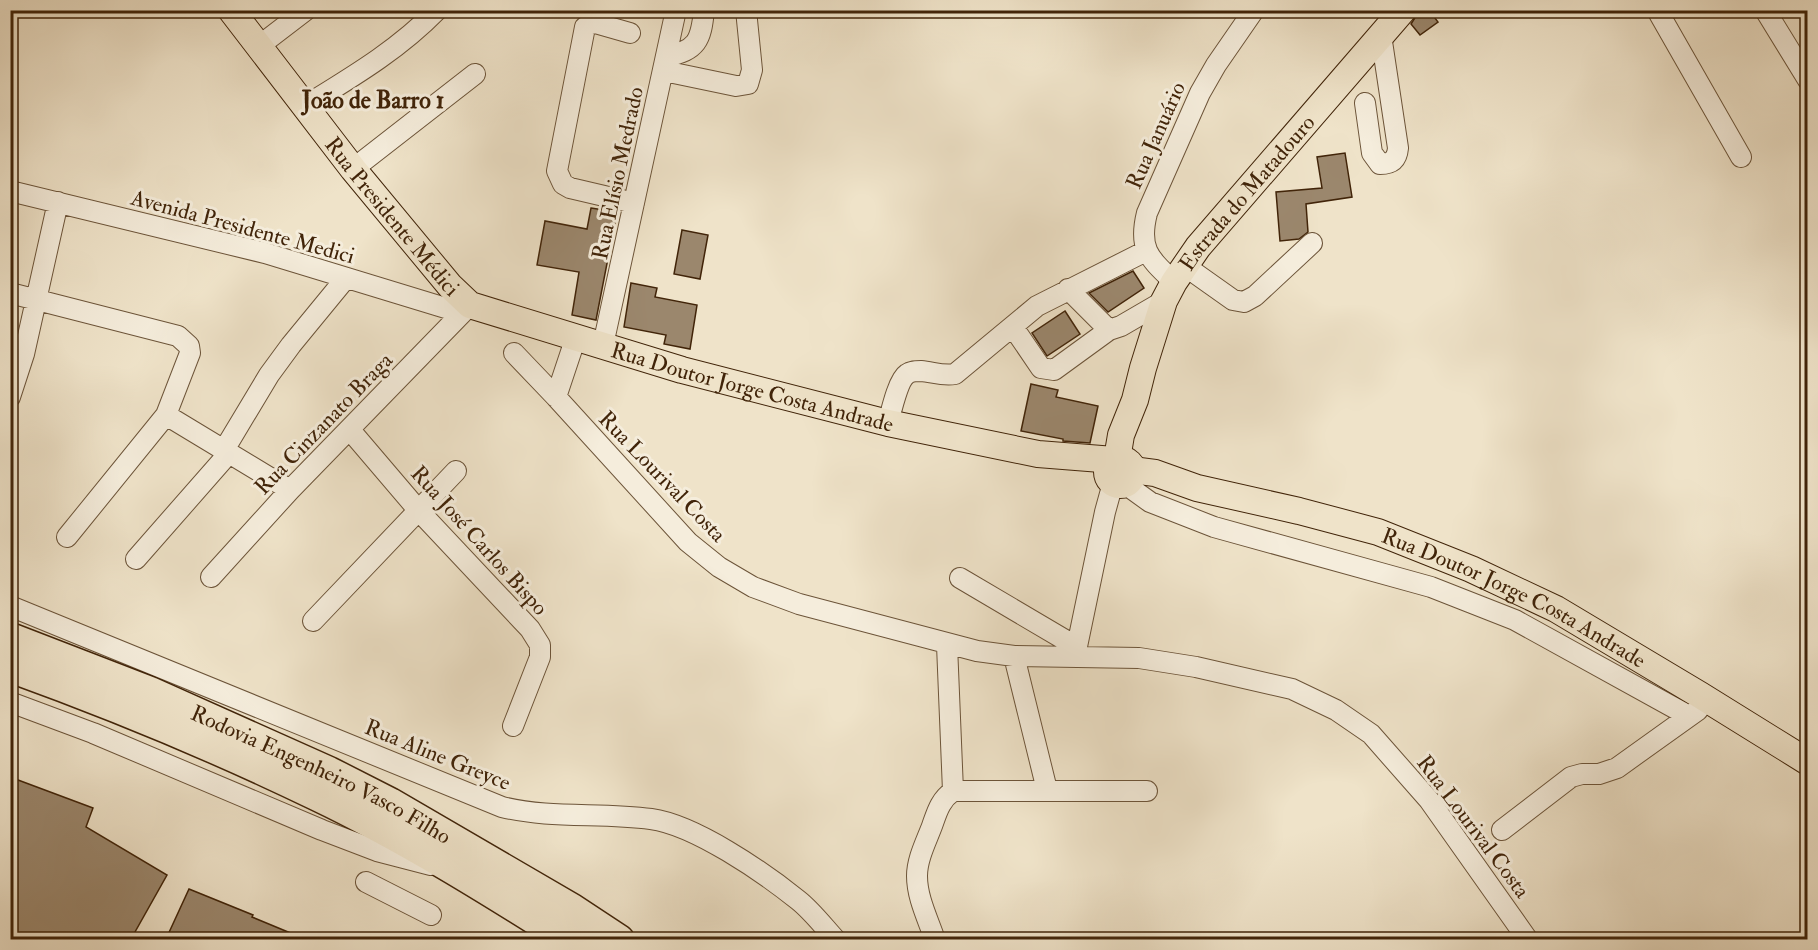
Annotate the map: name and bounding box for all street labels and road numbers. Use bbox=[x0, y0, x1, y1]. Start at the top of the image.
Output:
street label: Rua Januário bbox=[1120, 78, 1192, 193]
street label: Rua Elísio Medrado bbox=[586, 84, 650, 262]
street label: Estrada do Matadouro bbox=[1173, 109, 1321, 276]
street label: Rua Presidente Médici bbox=[318, 132, 465, 303]
street label: Avenida Presidente Medici bbox=[127, 183, 358, 270]
street label: Rua Doutor Jorge Costa Andrade bbox=[607, 336, 896, 439]
street label: Rua Cinzanato Braga bbox=[249, 346, 400, 501]
street label: Rua Lourival Costa bbox=[593, 405, 733, 549]
street label: Rua José Carlos Bispo bbox=[404, 460, 554, 622]
street label: Rua Doutor Jorge Costa Andrade bbox=[1377, 522, 1651, 674]
street label: Rodovia Engenheiro Vasco Filho bbox=[186, 699, 456, 851]
street label: Rua Aline Greyce bbox=[361, 713, 515, 797]
street label: Rua Lourival Costa bbox=[1410, 750, 1537, 904]

